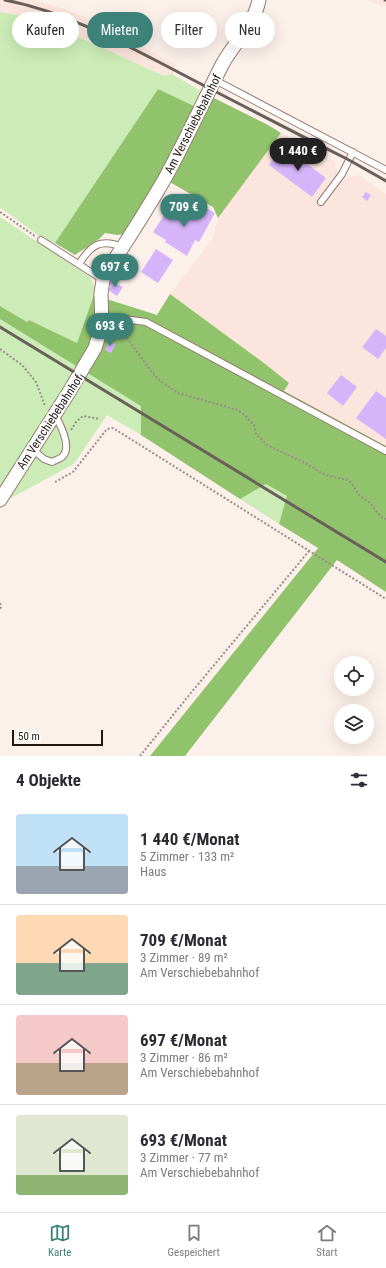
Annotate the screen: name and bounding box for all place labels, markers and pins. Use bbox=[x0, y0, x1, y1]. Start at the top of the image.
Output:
pin: 1 440 € bbox=[261, 138, 335, 172]
pin: 709 € bbox=[156, 194, 212, 228]
pin: 697 € bbox=[87, 254, 143, 288]
pin: 693 € bbox=[82, 313, 138, 347]

